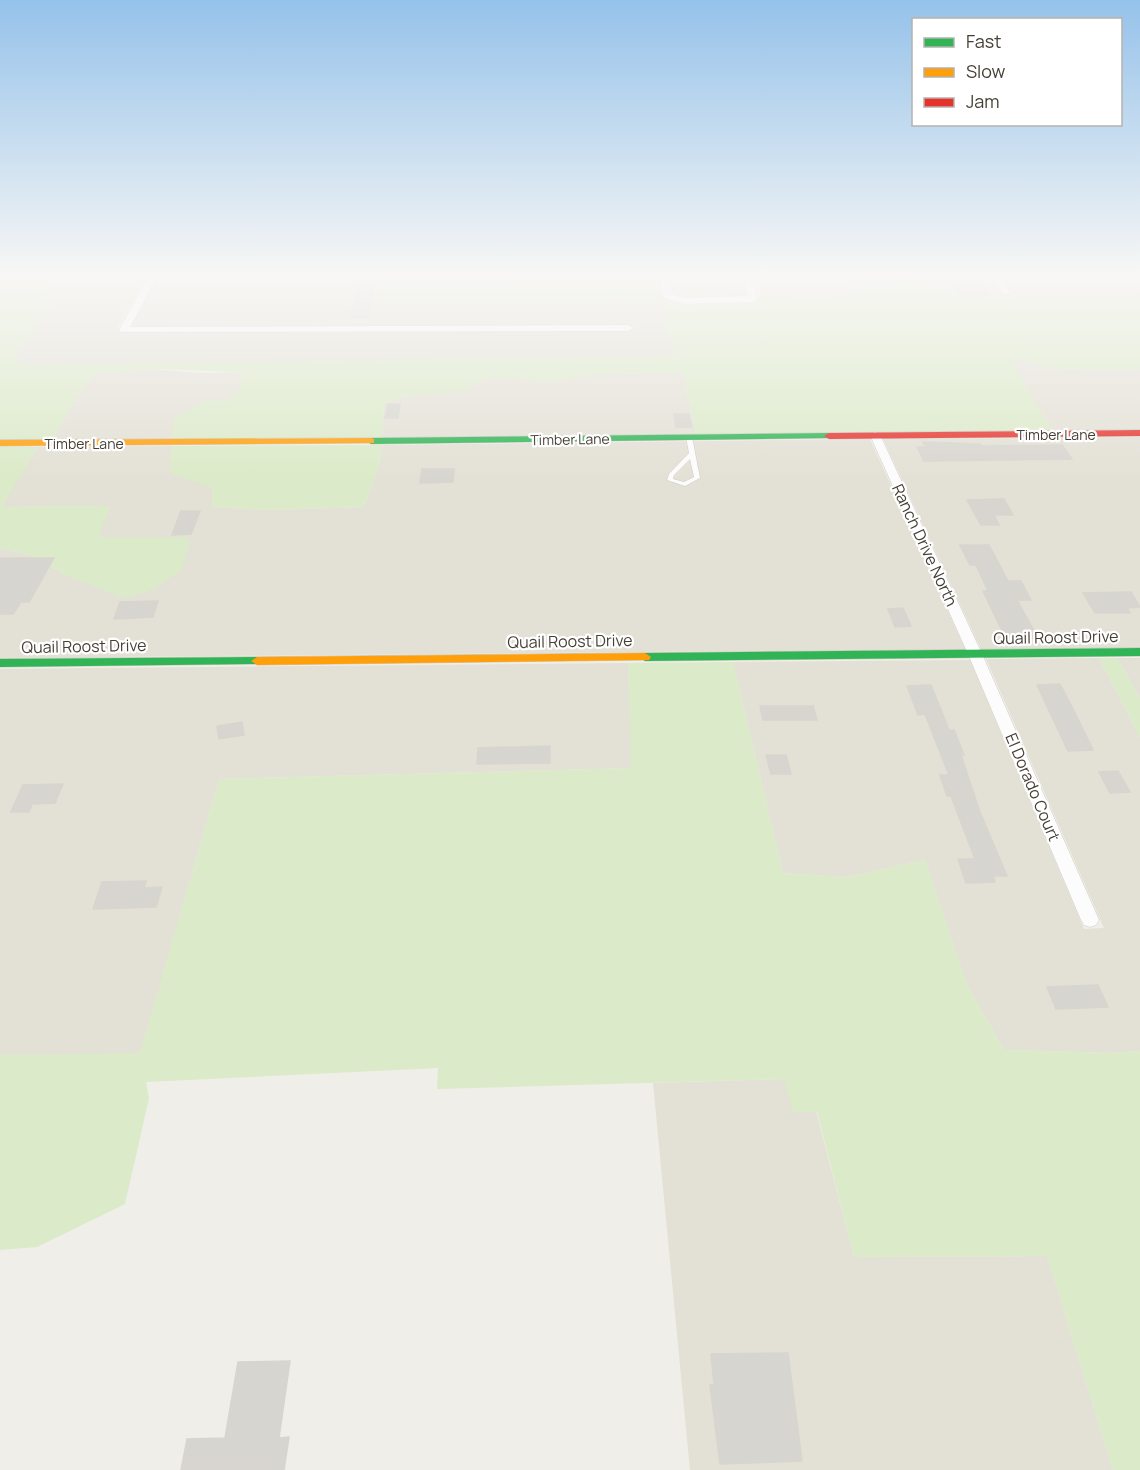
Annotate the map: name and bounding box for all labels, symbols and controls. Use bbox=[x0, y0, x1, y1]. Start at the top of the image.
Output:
legend bbox=[912, 18, 1122, 126]
text: Fast bbox=[966, 29, 1001, 53]
text: Slow bbox=[966, 59, 1006, 83]
text: Jam bbox=[966, 89, 1000, 113]
street label: Timber Lane bbox=[1016, 425, 1096, 444]
street label: Timber Lane bbox=[530, 429, 610, 449]
street label: Timber Lane bbox=[44, 434, 124, 453]
street label: Ranch Drive North bbox=[887, 480, 963, 610]
street label: Quail Roost Drive bbox=[993, 625, 1119, 649]
street label: Quail Roost Drive bbox=[507, 629, 633, 653]
street label: Quail Roost Drive bbox=[21, 634, 147, 658]
street label: El Dorado Court bbox=[1000, 730, 1066, 844]

